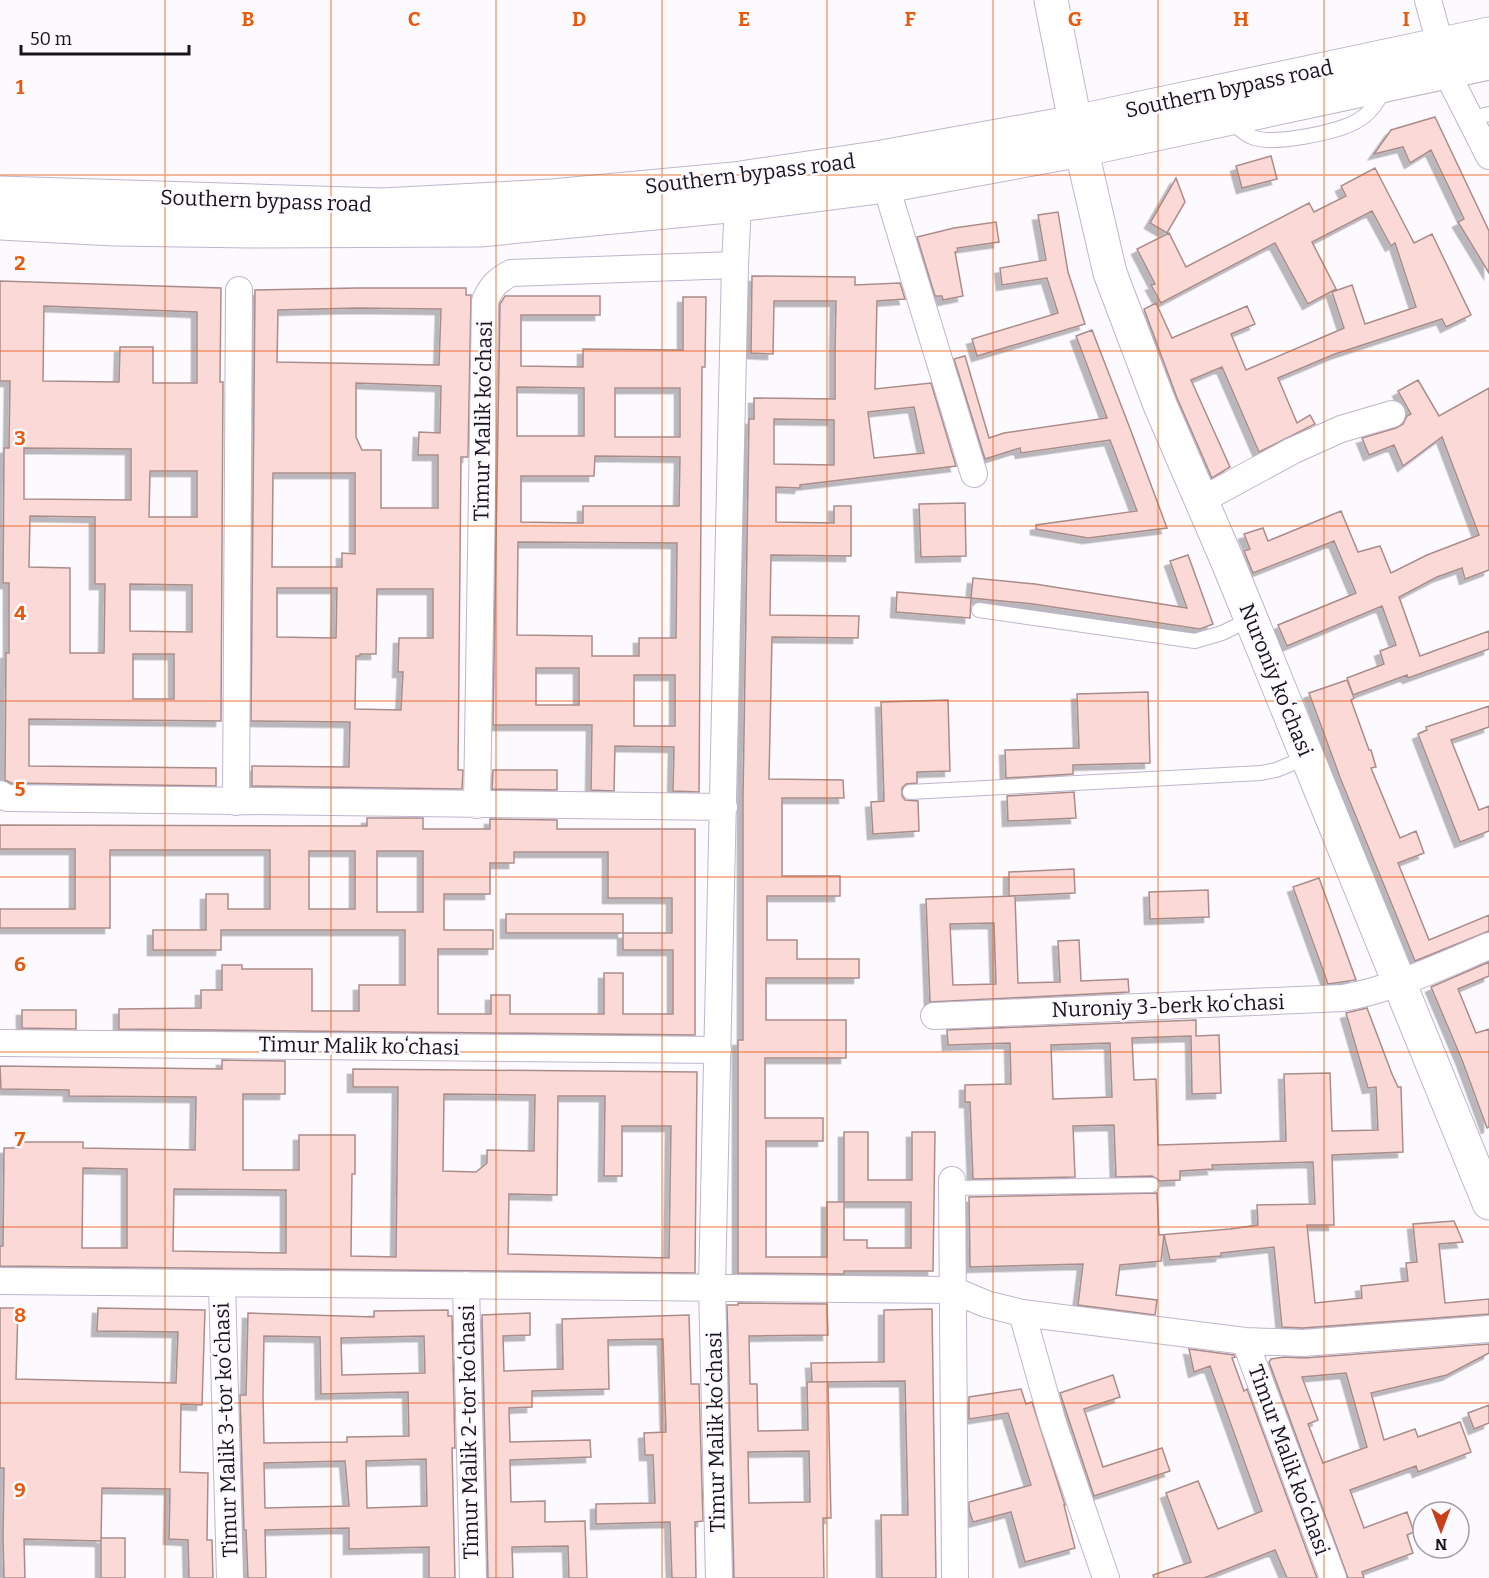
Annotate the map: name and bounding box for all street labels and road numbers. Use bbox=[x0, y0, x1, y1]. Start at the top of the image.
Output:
street label: Southern bypass road bbox=[1123, 54, 1335, 124]
street label: Southern bypass road bbox=[643, 148, 857, 200]
street label: Southern bypass road bbox=[160, 184, 372, 218]
street label: Timur Malik koʻchasi bbox=[468, 320, 498, 522]
street label: Nuroniy koʻchasi bbox=[1233, 600, 1319, 760]
street label: Nuroniy 3-berk koʻchasi bbox=[1051, 989, 1285, 1023]
street label: Timur Malik koʻchasi bbox=[258, 1031, 460, 1061]
street label: Timur Malik 3-tor koʻchasi bbox=[209, 1302, 243, 1558]
street label: Timur Malik 2-tor koʻchasi bbox=[454, 1304, 484, 1560]
street label: Timur Malik koʻchasi bbox=[701, 1331, 731, 1533]
street label: Timur Malik koʻchasi bbox=[1242, 1361, 1336, 1559]

